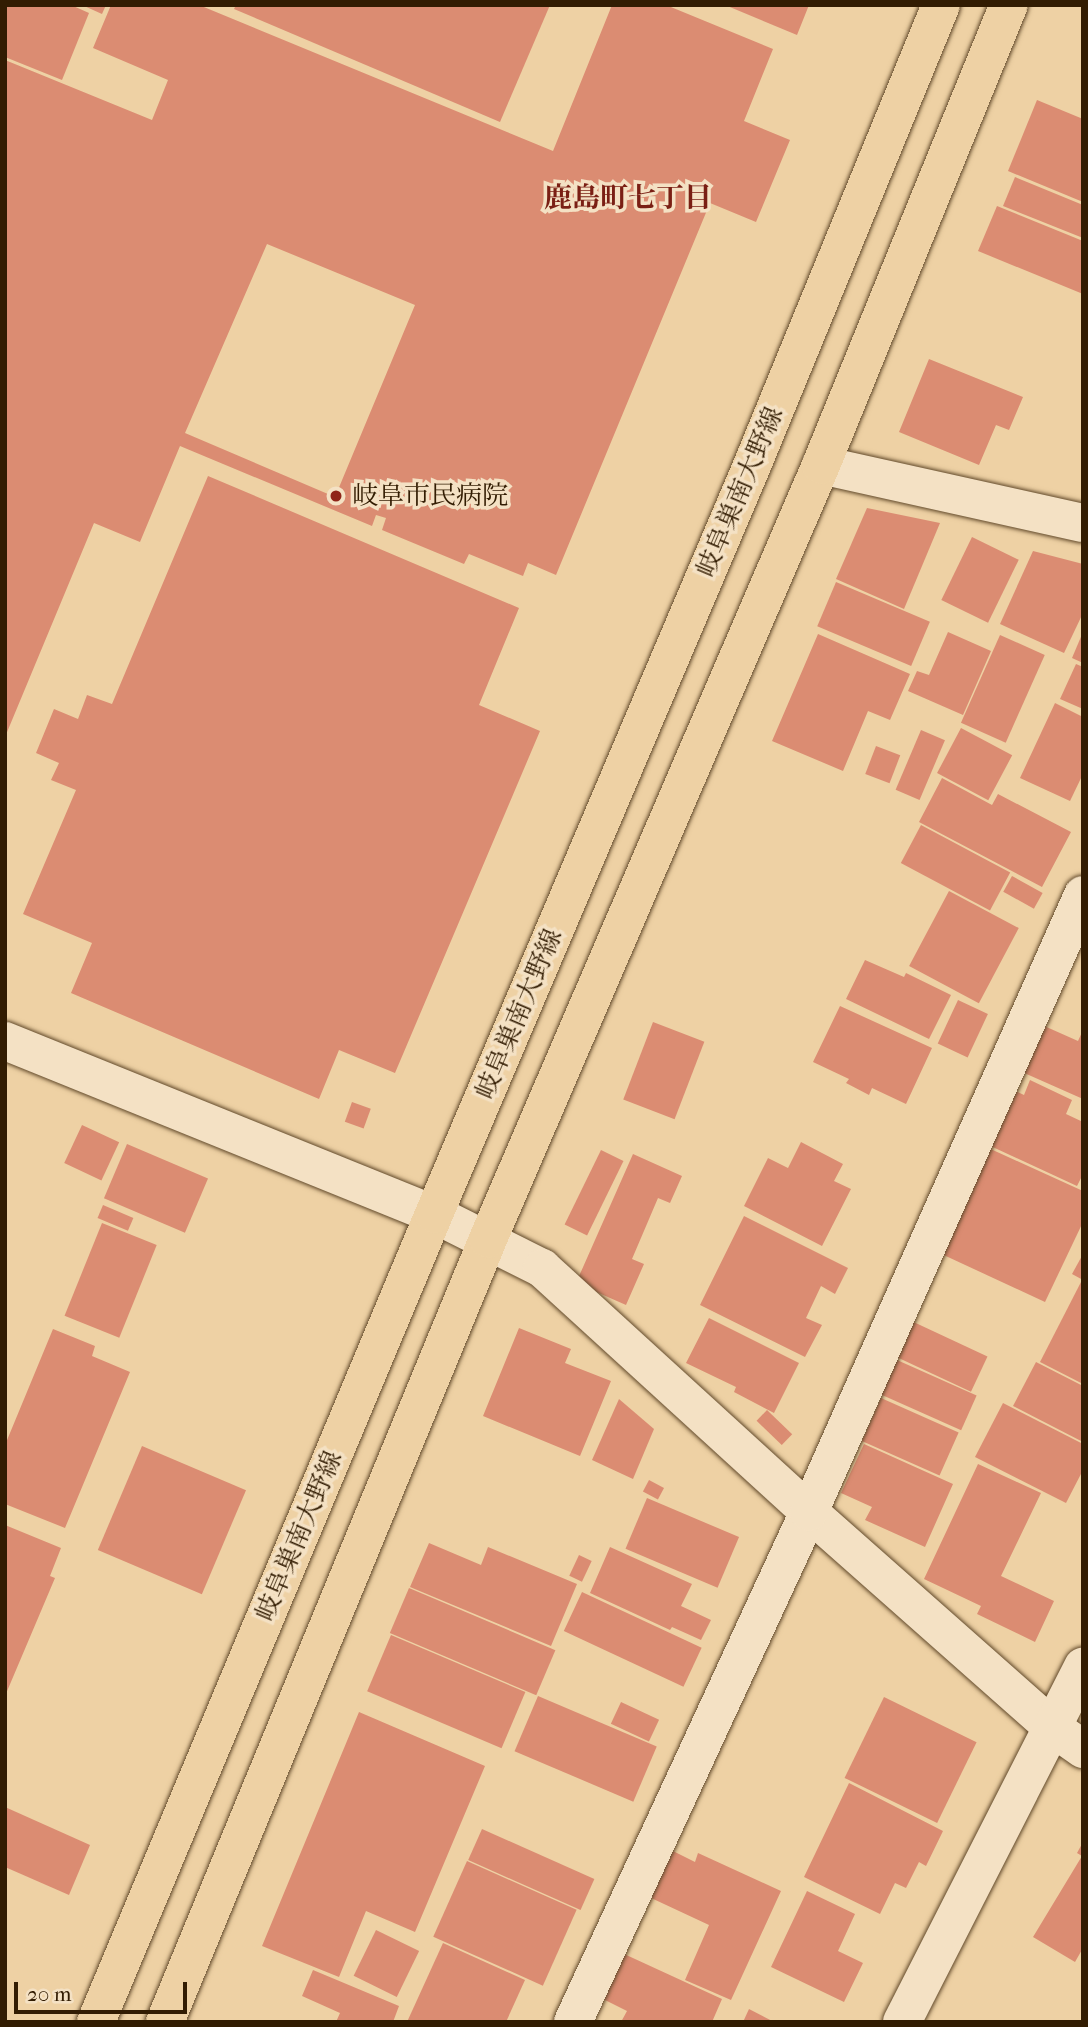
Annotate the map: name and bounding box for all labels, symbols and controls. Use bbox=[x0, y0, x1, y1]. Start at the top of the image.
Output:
district label: 鹿島町七丁目 bbox=[544, 181, 712, 215]
street label: 岐阜巣南大野線 bbox=[690, 402, 790, 582]
place label: 岐阜市民病院 bbox=[352, 480, 508, 512]
marker: 岐阜市民病院 bbox=[326, 486, 346, 506]
street label: 岐阜巣南大野線 bbox=[469, 924, 569, 1104]
street label: 岐阜巣南大野線 bbox=[249, 1446, 349, 1626]
scale bar bbox=[18, 1968, 191, 2012]
text: 20 m bbox=[27, 1982, 71, 2006]

